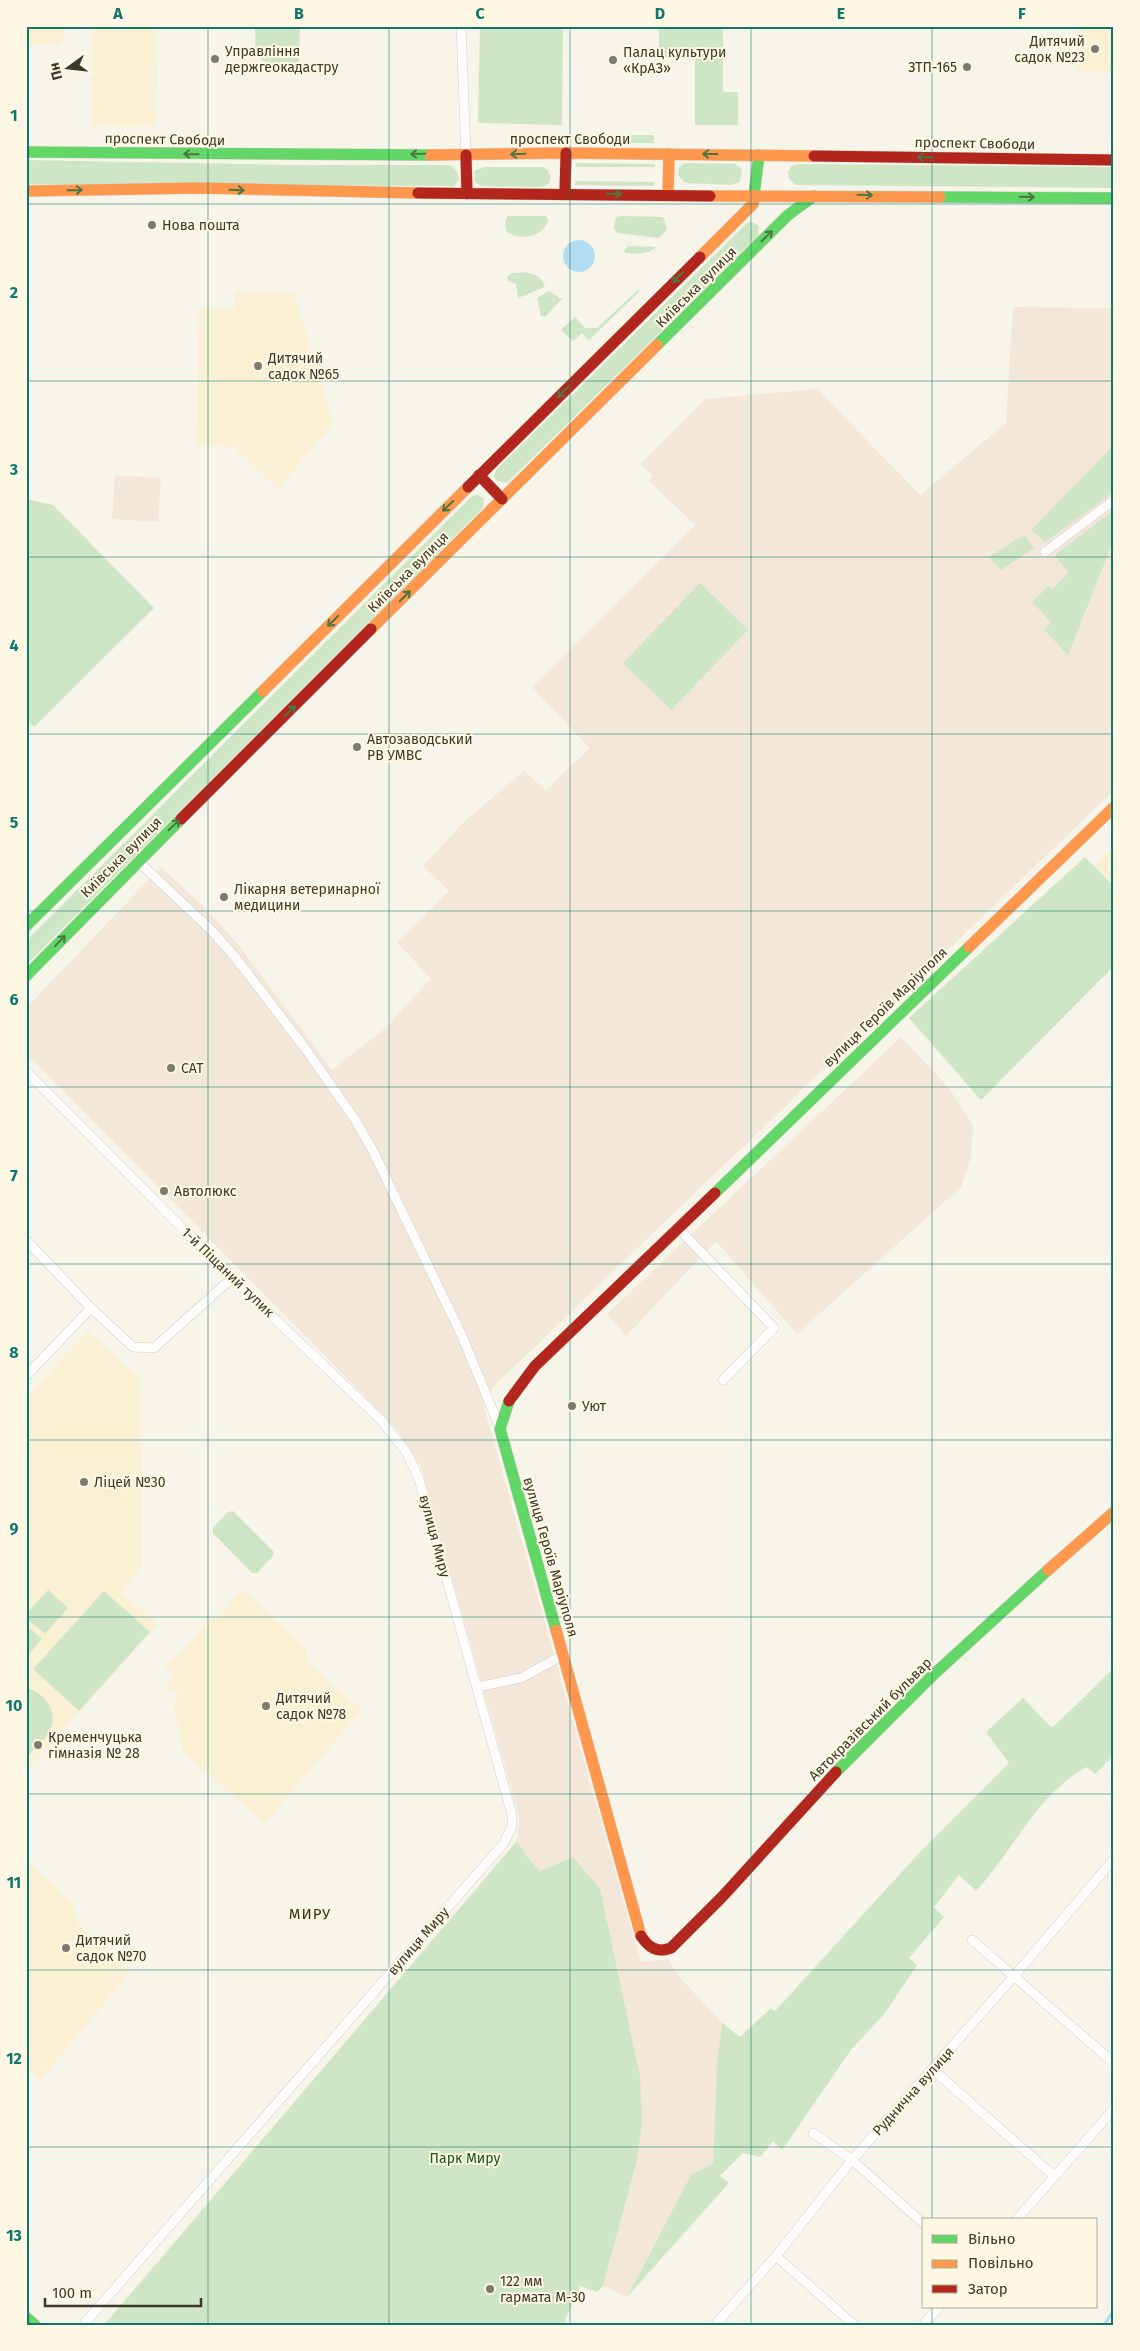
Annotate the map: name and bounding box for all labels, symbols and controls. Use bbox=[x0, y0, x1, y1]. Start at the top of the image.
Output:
text: A bbox=[112, 4, 123, 23]
text: B bbox=[294, 4, 304, 23]
text: C bbox=[475, 4, 485, 23]
text: D bbox=[655, 4, 665, 23]
text: E bbox=[837, 4, 845, 23]
text: F bbox=[1018, 4, 1026, 23]
place label: Дитячий садок №23 bbox=[1014, 33, 1085, 66]
north arrow bbox=[42, 42, 92, 92]
place label: Управлiння держгеокадастру bbox=[225, 43, 338, 76]
marker: Дитячий садок №23 bbox=[1089, 43, 1101, 55]
place label: Палац культури «КрАЗ» bbox=[623, 44, 726, 77]
marker: Управлiння держгеокадастру bbox=[209, 53, 221, 65]
marker: Палац культури «КрАЗ» bbox=[607, 54, 619, 66]
place label: ЗТП-165 bbox=[908, 59, 957, 76]
text: Пн bbox=[45, 61, 66, 82]
marker: ЗТП-165 bbox=[961, 61, 973, 73]
text: 1 bbox=[10, 106, 18, 125]
street label: проспект Свободи bbox=[105, 130, 225, 149]
street label: проспект Свободи bbox=[510, 131, 630, 148]
street label: проспект Свободи bbox=[915, 134, 1035, 153]
one-way arrow bbox=[183, 149, 200, 159]
one-way arrow bbox=[410, 149, 426, 159]
one-way arrow bbox=[510, 149, 526, 159]
one-way arrow bbox=[702, 149, 718, 159]
one-way arrow bbox=[917, 152, 933, 162]
one-way arrow bbox=[66, 185, 83, 195]
one-way arrow bbox=[229, 185, 245, 194]
one-way arrow bbox=[606, 189, 622, 199]
one-way arrow bbox=[856, 190, 873, 200]
one-way arrow bbox=[1019, 192, 1035, 202]
place label: Нова пошта bbox=[162, 217, 240, 234]
marker: Нова пошта bbox=[146, 219, 158, 231]
one-way arrow bbox=[761, 230, 773, 242]
street label: Київська вулиця bbox=[652, 243, 740, 331]
one-way arrow bbox=[672, 271, 684, 283]
text: 2 bbox=[10, 283, 18, 302]
place label: Дитячий садок №65 bbox=[267, 350, 339, 383]
marker: Дитячий садок №65 bbox=[252, 360, 264, 372]
one-way arrow bbox=[557, 386, 569, 398]
text: 3 bbox=[9, 460, 18, 479]
one-way arrow bbox=[442, 500, 454, 513]
street label: Київська вулиця bbox=[364, 528, 452, 616]
one-way arrow bbox=[399, 590, 411, 603]
one-way arrow bbox=[327, 615, 339, 627]
text: 4 bbox=[9, 636, 19, 655]
one-way arrow bbox=[284, 706, 296, 718]
place label: Автозаводський РВ УМВС bbox=[367, 731, 473, 764]
marker: Автозаводський РВ УМВС bbox=[351, 741, 363, 753]
text: 5 bbox=[10, 813, 19, 832]
street label: Київська вулиця bbox=[77, 813, 165, 901]
one-way arrow bbox=[168, 819, 181, 831]
place label: Лікарня ветеринарної медицини bbox=[234, 881, 381, 914]
marker: Лікарня ветеринарної медицини bbox=[218, 891, 230, 903]
one-way arrow bbox=[54, 934, 66, 947]
street label: вулиця Героїв Маріуполя bbox=[820, 944, 951, 1071]
text: 6 bbox=[9, 990, 19, 1009]
place label: САТ bbox=[181, 1060, 204, 1077]
marker: САТ bbox=[165, 1062, 177, 1074]
text: 7 bbox=[10, 1166, 18, 1185]
place label: Автолюкс bbox=[174, 1183, 237, 1200]
marker: Автолюкс bbox=[158, 1185, 170, 1197]
street label: 1-й Піщаний тупик bbox=[178, 1224, 278, 1321]
text: 8 bbox=[9, 1343, 19, 1362]
place label: Уют bbox=[582, 1398, 607, 1415]
marker: Уют bbox=[566, 1400, 578, 1412]
place label: Ліцей №30 bbox=[94, 1474, 166, 1491]
street label: вулиця Героїв Маріуполя bbox=[520, 1475, 582, 1639]
marker: Ліцей №30 bbox=[78, 1476, 90, 1488]
street label: вулиця Миру bbox=[415, 1493, 454, 1579]
text: 9 bbox=[10, 1519, 19, 1538]
street label: Автокразівський бульвар bbox=[805, 1654, 935, 1784]
place label: Дитячий садок №78 bbox=[275, 1690, 347, 1723]
text: 10 bbox=[6, 1696, 22, 1715]
marker: Дитячий садок №78 bbox=[260, 1700, 272, 1712]
place label: Кременчуцька гімназія № 28 bbox=[48, 1729, 142, 1762]
marker: Кременчуцька гімназія № 28 bbox=[32, 1739, 44, 1751]
text: 11 bbox=[7, 1873, 21, 1892]
street label: вулиця Миру bbox=[384, 1904, 453, 1979]
district label: МИРУ bbox=[289, 1905, 331, 1923]
place label: Дитячий садок №70 bbox=[75, 1932, 147, 1965]
marker: Дитячий садок №70 bbox=[60, 1942, 72, 1954]
street label: Руднична вулиця bbox=[869, 2043, 958, 2139]
text: 12 bbox=[6, 2049, 22, 2068]
park label: Парк Миру bbox=[430, 2150, 501, 2167]
legend bbox=[922, 2218, 1098, 2308]
text: 13 bbox=[6, 2226, 22, 2245]
text: Вільно bbox=[968, 2230, 1015, 2248]
text: Повільно bbox=[968, 2254, 1034, 2272]
place label: 122 мм гармата М-30 bbox=[500, 2273, 586, 2306]
scale bar bbox=[45, 2276, 201, 2308]
text: Затор bbox=[968, 2280, 1008, 2298]
marker: 122 мм гармата М-30 bbox=[484, 2283, 496, 2295]
text: 100 m bbox=[52, 2284, 92, 2302]

